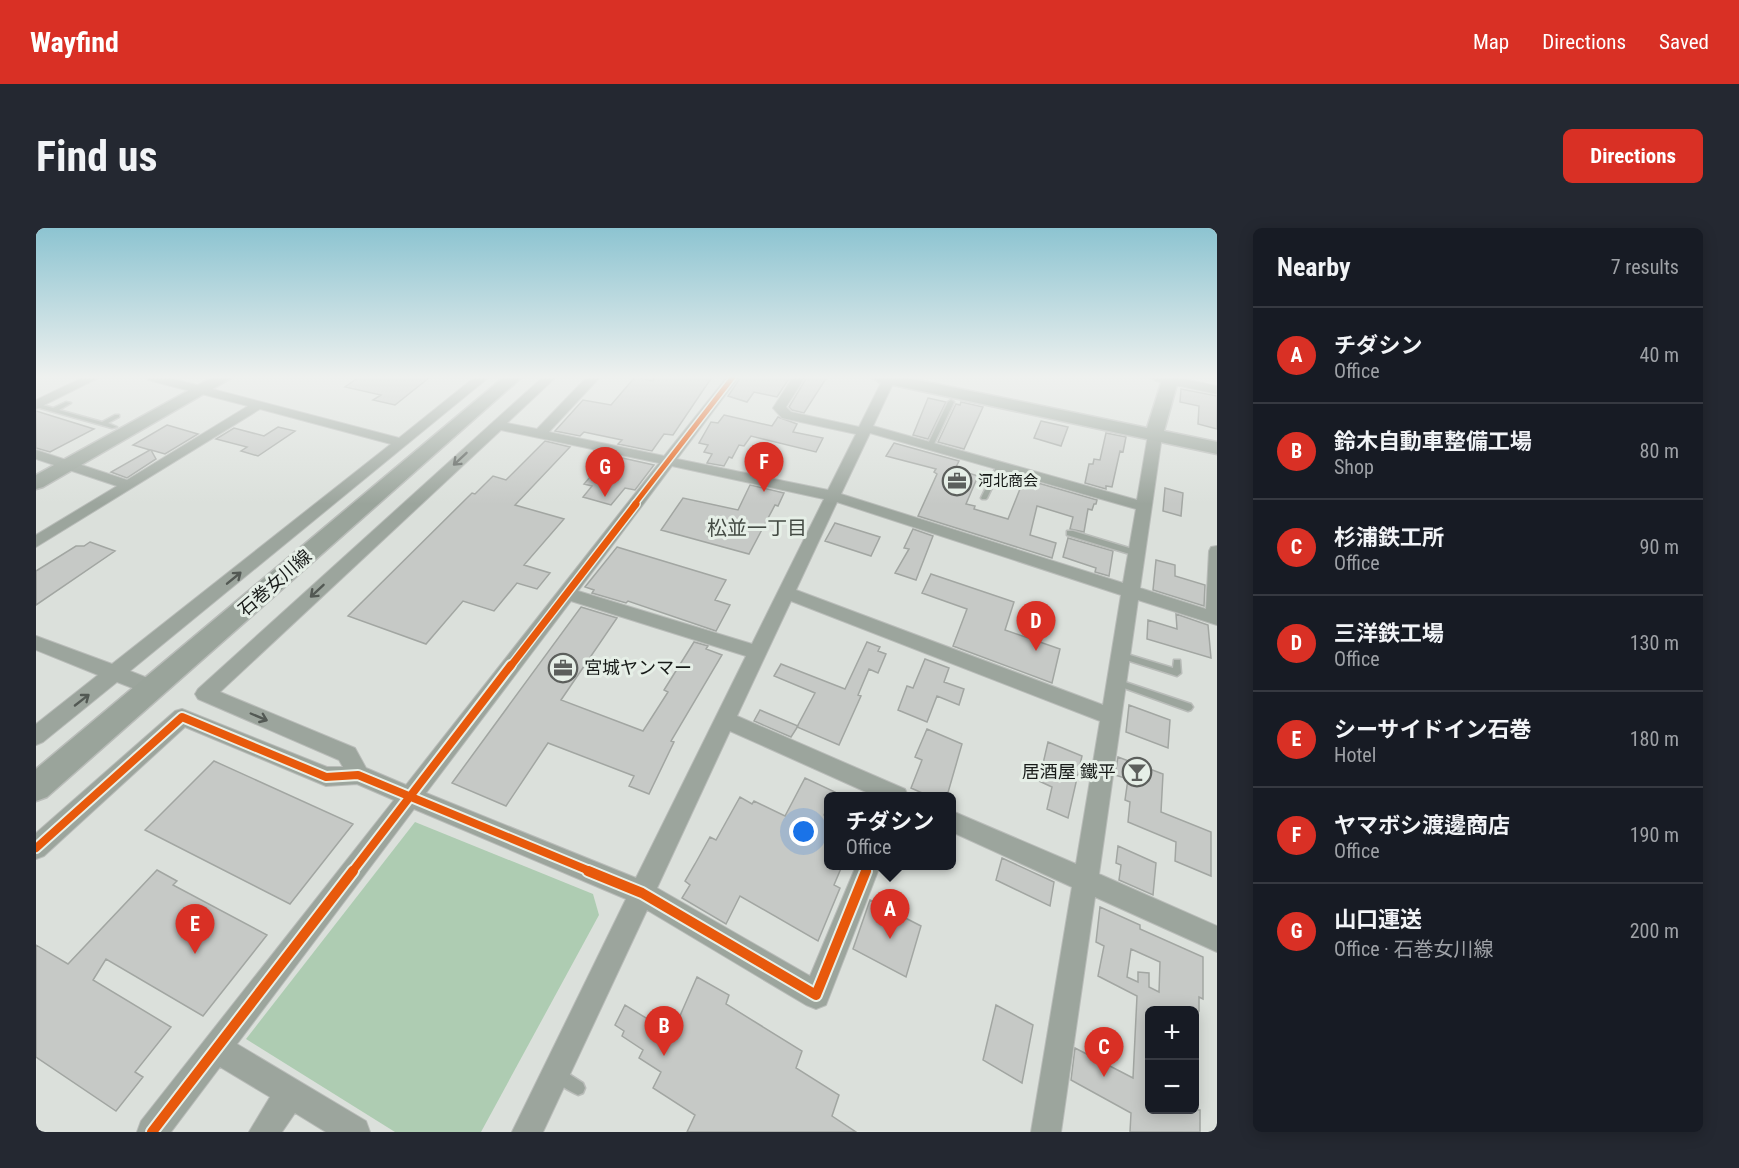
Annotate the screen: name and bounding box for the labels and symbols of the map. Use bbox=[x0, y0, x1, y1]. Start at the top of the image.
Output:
pin: F bbox=[744, 442, 784, 492]
pin: G bbox=[586, 448, 624, 497]
one-way arrow bbox=[453, 452, 468, 466]
office icon: 河北商会 bbox=[941, 465, 973, 497]
place label: 河北商会 bbox=[978, 472, 1038, 490]
district label: 松並一丁目 bbox=[707, 516, 807, 540]
street label: 石巻女川線 bbox=[234, 545, 316, 620]
one-way arrow bbox=[226, 572, 242, 585]
one-way arrow bbox=[309, 584, 324, 599]
pin: D bbox=[1016, 602, 1056, 651]
office icon: 宮城ヤンマー bbox=[547, 652, 579, 684]
place label: 宮城ヤンマー bbox=[584, 657, 692, 678]
one-way arrow bbox=[74, 693, 90, 706]
one-way arrow bbox=[250, 712, 268, 723]
bar icon: 居酒屋 鐵平 bbox=[1121, 756, 1153, 788]
place label: 居酒屋 鐵平 bbox=[1022, 761, 1116, 782]
your location bbox=[789, 817, 818, 846]
pin: A bbox=[870, 890, 910, 939]
pin: E bbox=[176, 904, 214, 954]
pin: B bbox=[644, 1006, 684, 1056]
pin: C bbox=[1084, 1028, 1124, 1077]

